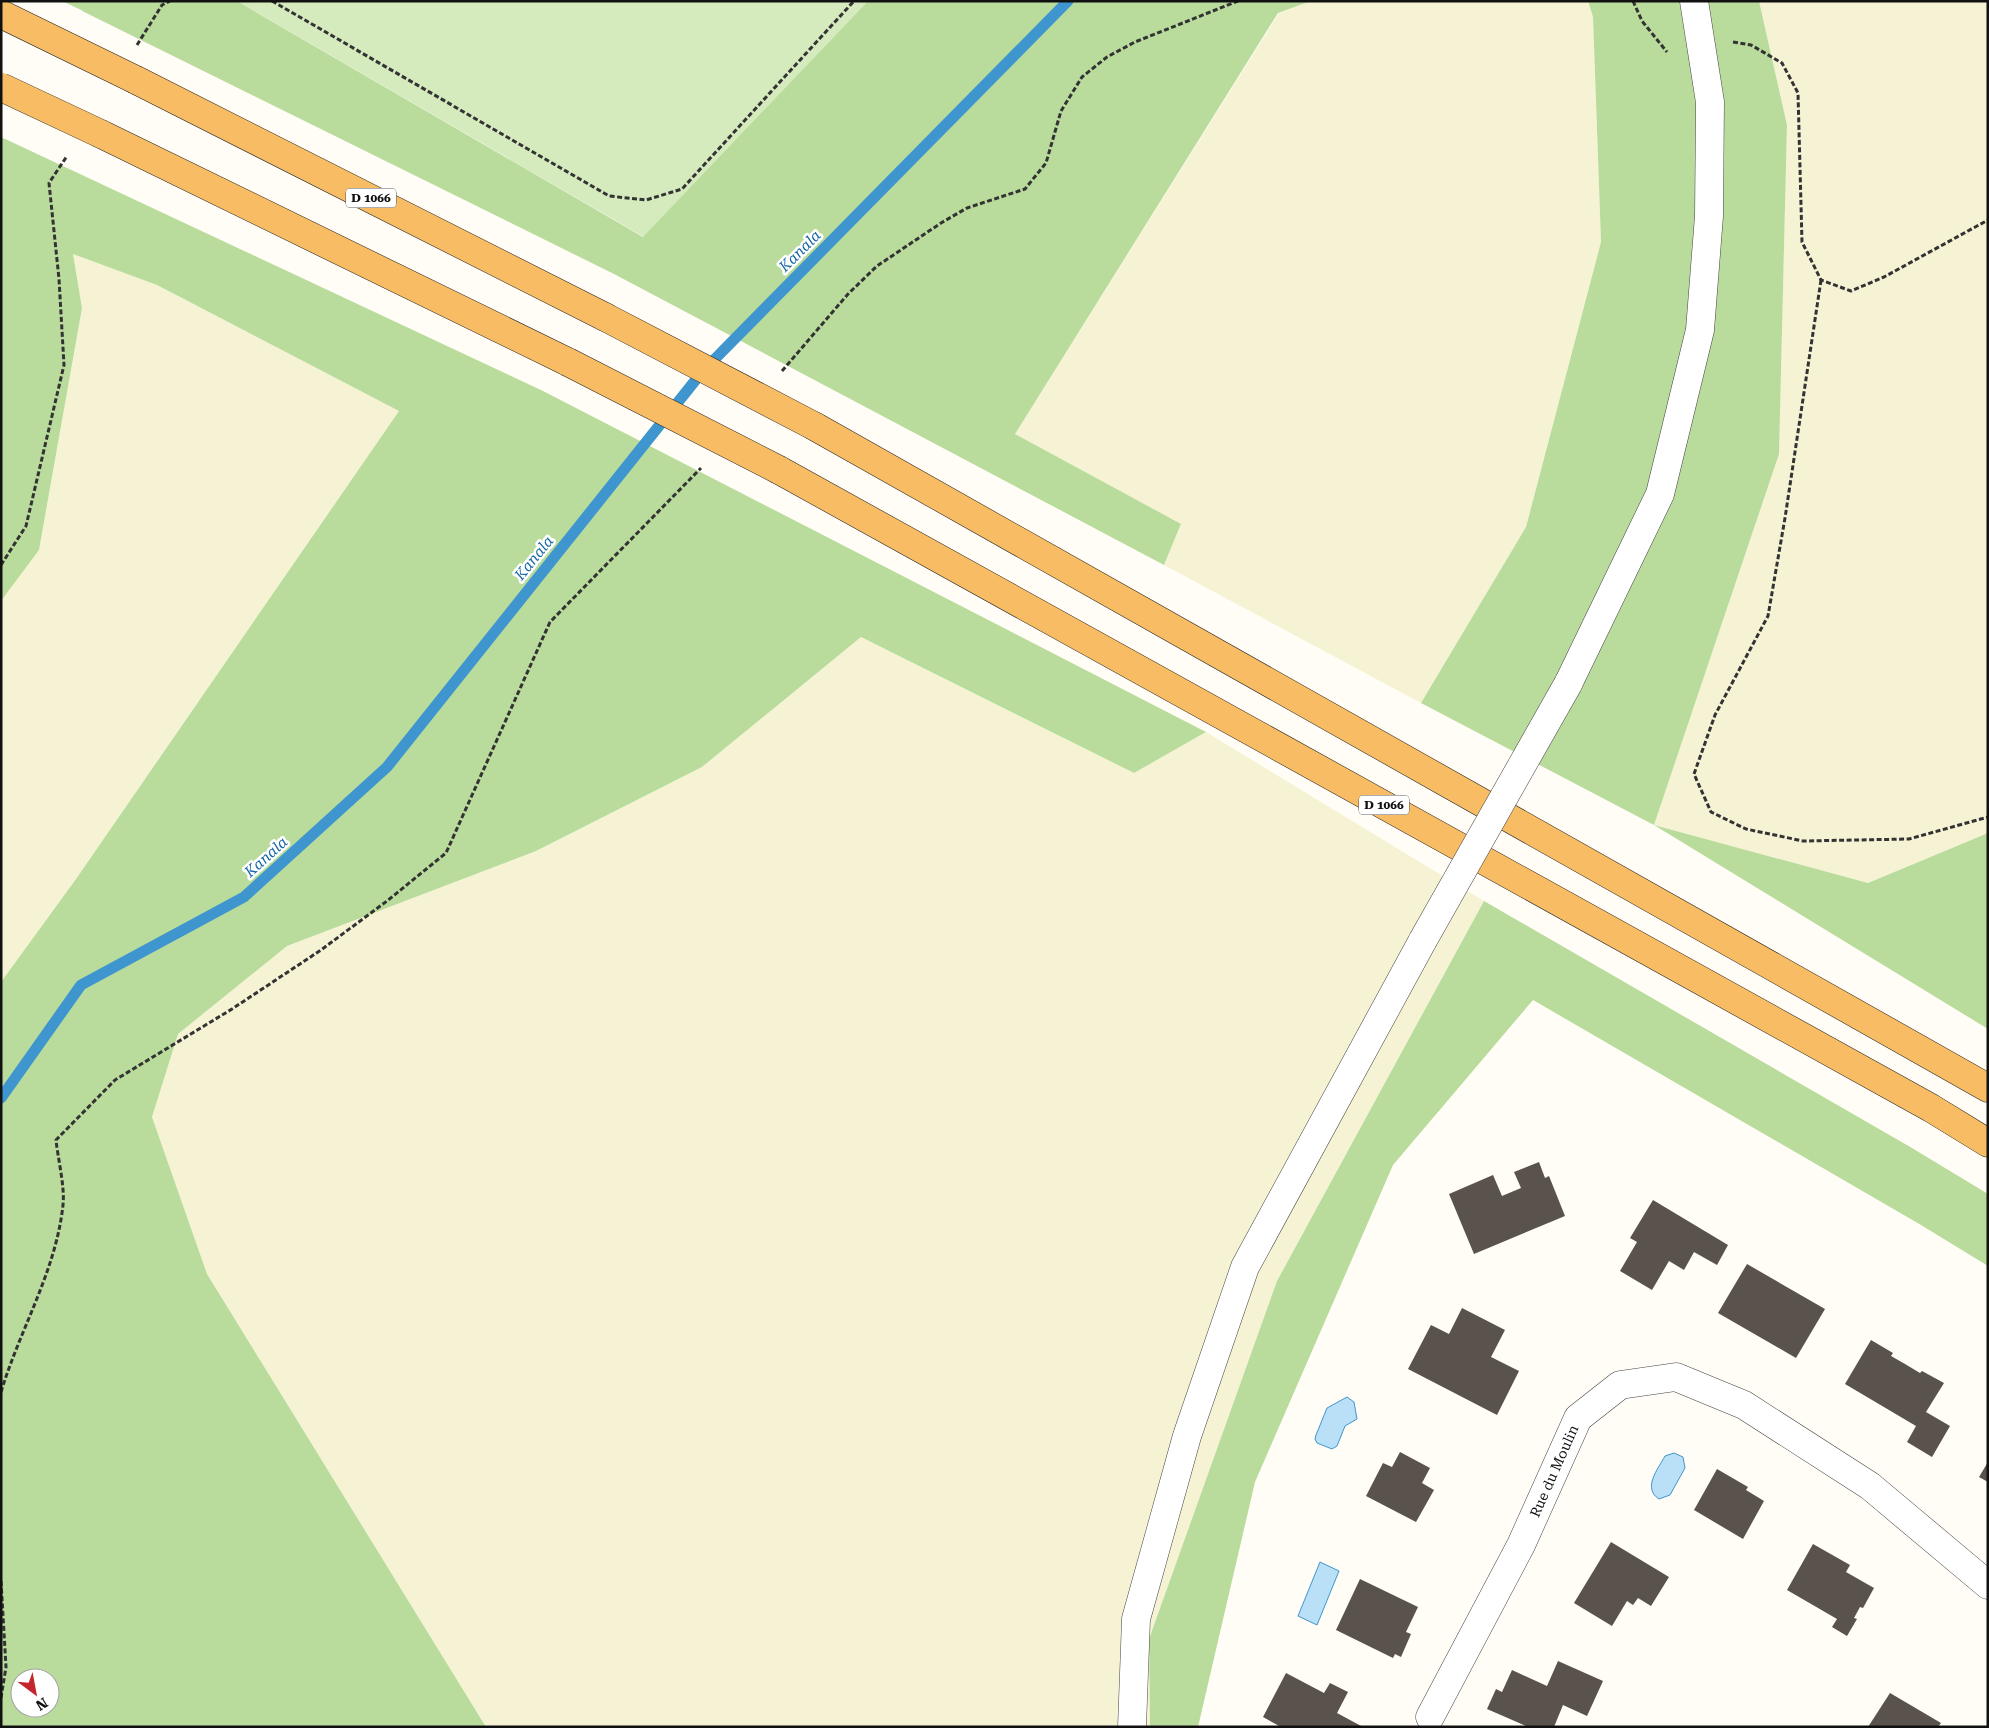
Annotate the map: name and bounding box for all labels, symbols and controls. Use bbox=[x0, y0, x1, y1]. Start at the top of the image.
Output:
road number: D 1066 bbox=[346, 188, 396, 208]
water label: Kanala bbox=[775, 226, 825, 276]
water label: Kanala bbox=[510, 532, 557, 584]
road number: D 1066 bbox=[1359, 796, 1409, 814]
water label: Kanala bbox=[240, 833, 291, 882]
street label: Rue du Moulin bbox=[1527, 1423, 1581, 1519]
north arrow bbox=[10, 1668, 60, 1718]
text: N bbox=[33, 1694, 51, 1714]

